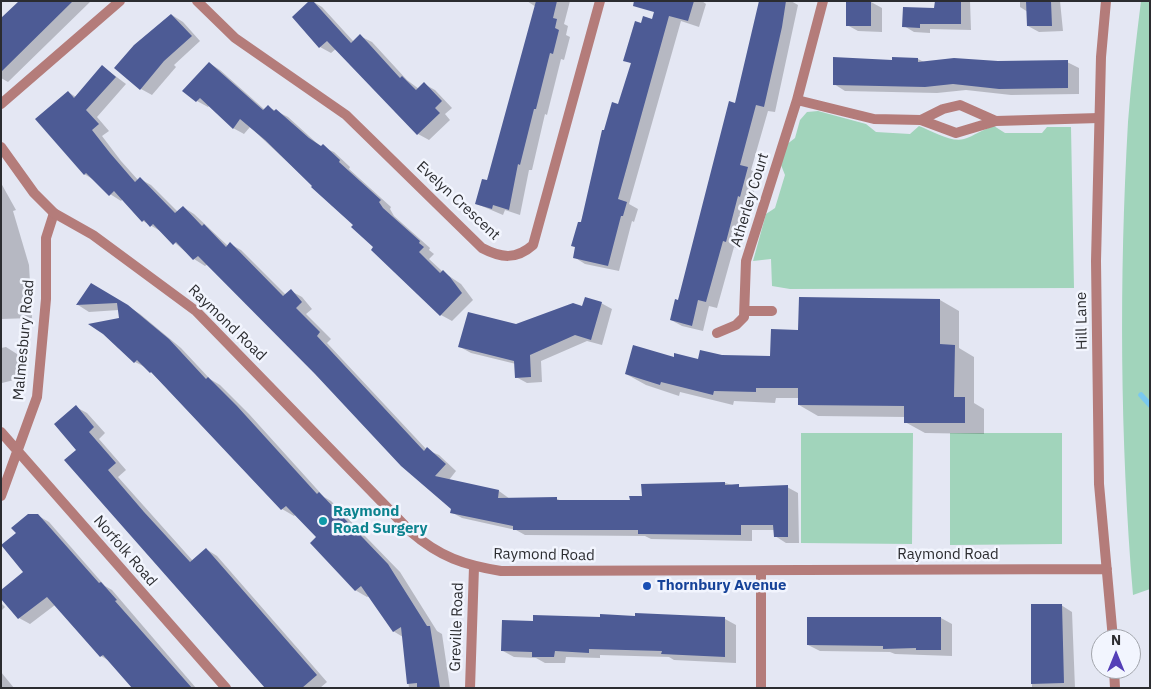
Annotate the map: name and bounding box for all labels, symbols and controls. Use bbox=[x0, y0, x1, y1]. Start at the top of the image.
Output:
street label: Atherley Court bbox=[727, 151, 773, 249]
street label: Evelyn Crescent bbox=[413, 158, 503, 244]
street label: Malmesbury Road bbox=[10, 279, 38, 401]
street label: Raymond Road bbox=[184, 281, 270, 365]
street label: Hill Lane bbox=[1072, 292, 1092, 350]
place label: Raymond Road Surgery bbox=[333, 503, 427, 538]
street label: Norfolk Road bbox=[89, 512, 161, 590]
marker: Raymond Road Surgery bbox=[317, 515, 329, 527]
street label: Raymond Road bbox=[493, 545, 595, 565]
street label: Raymond Road bbox=[897, 546, 999, 564]
place label: Thornbury Avenue bbox=[657, 577, 786, 595]
marker: Thornbury Avenue bbox=[641, 580, 653, 592]
street label: Greville Road bbox=[446, 582, 468, 672]
north arrow bbox=[1091, 629, 1141, 679]
text: N bbox=[1111, 631, 1121, 649]

